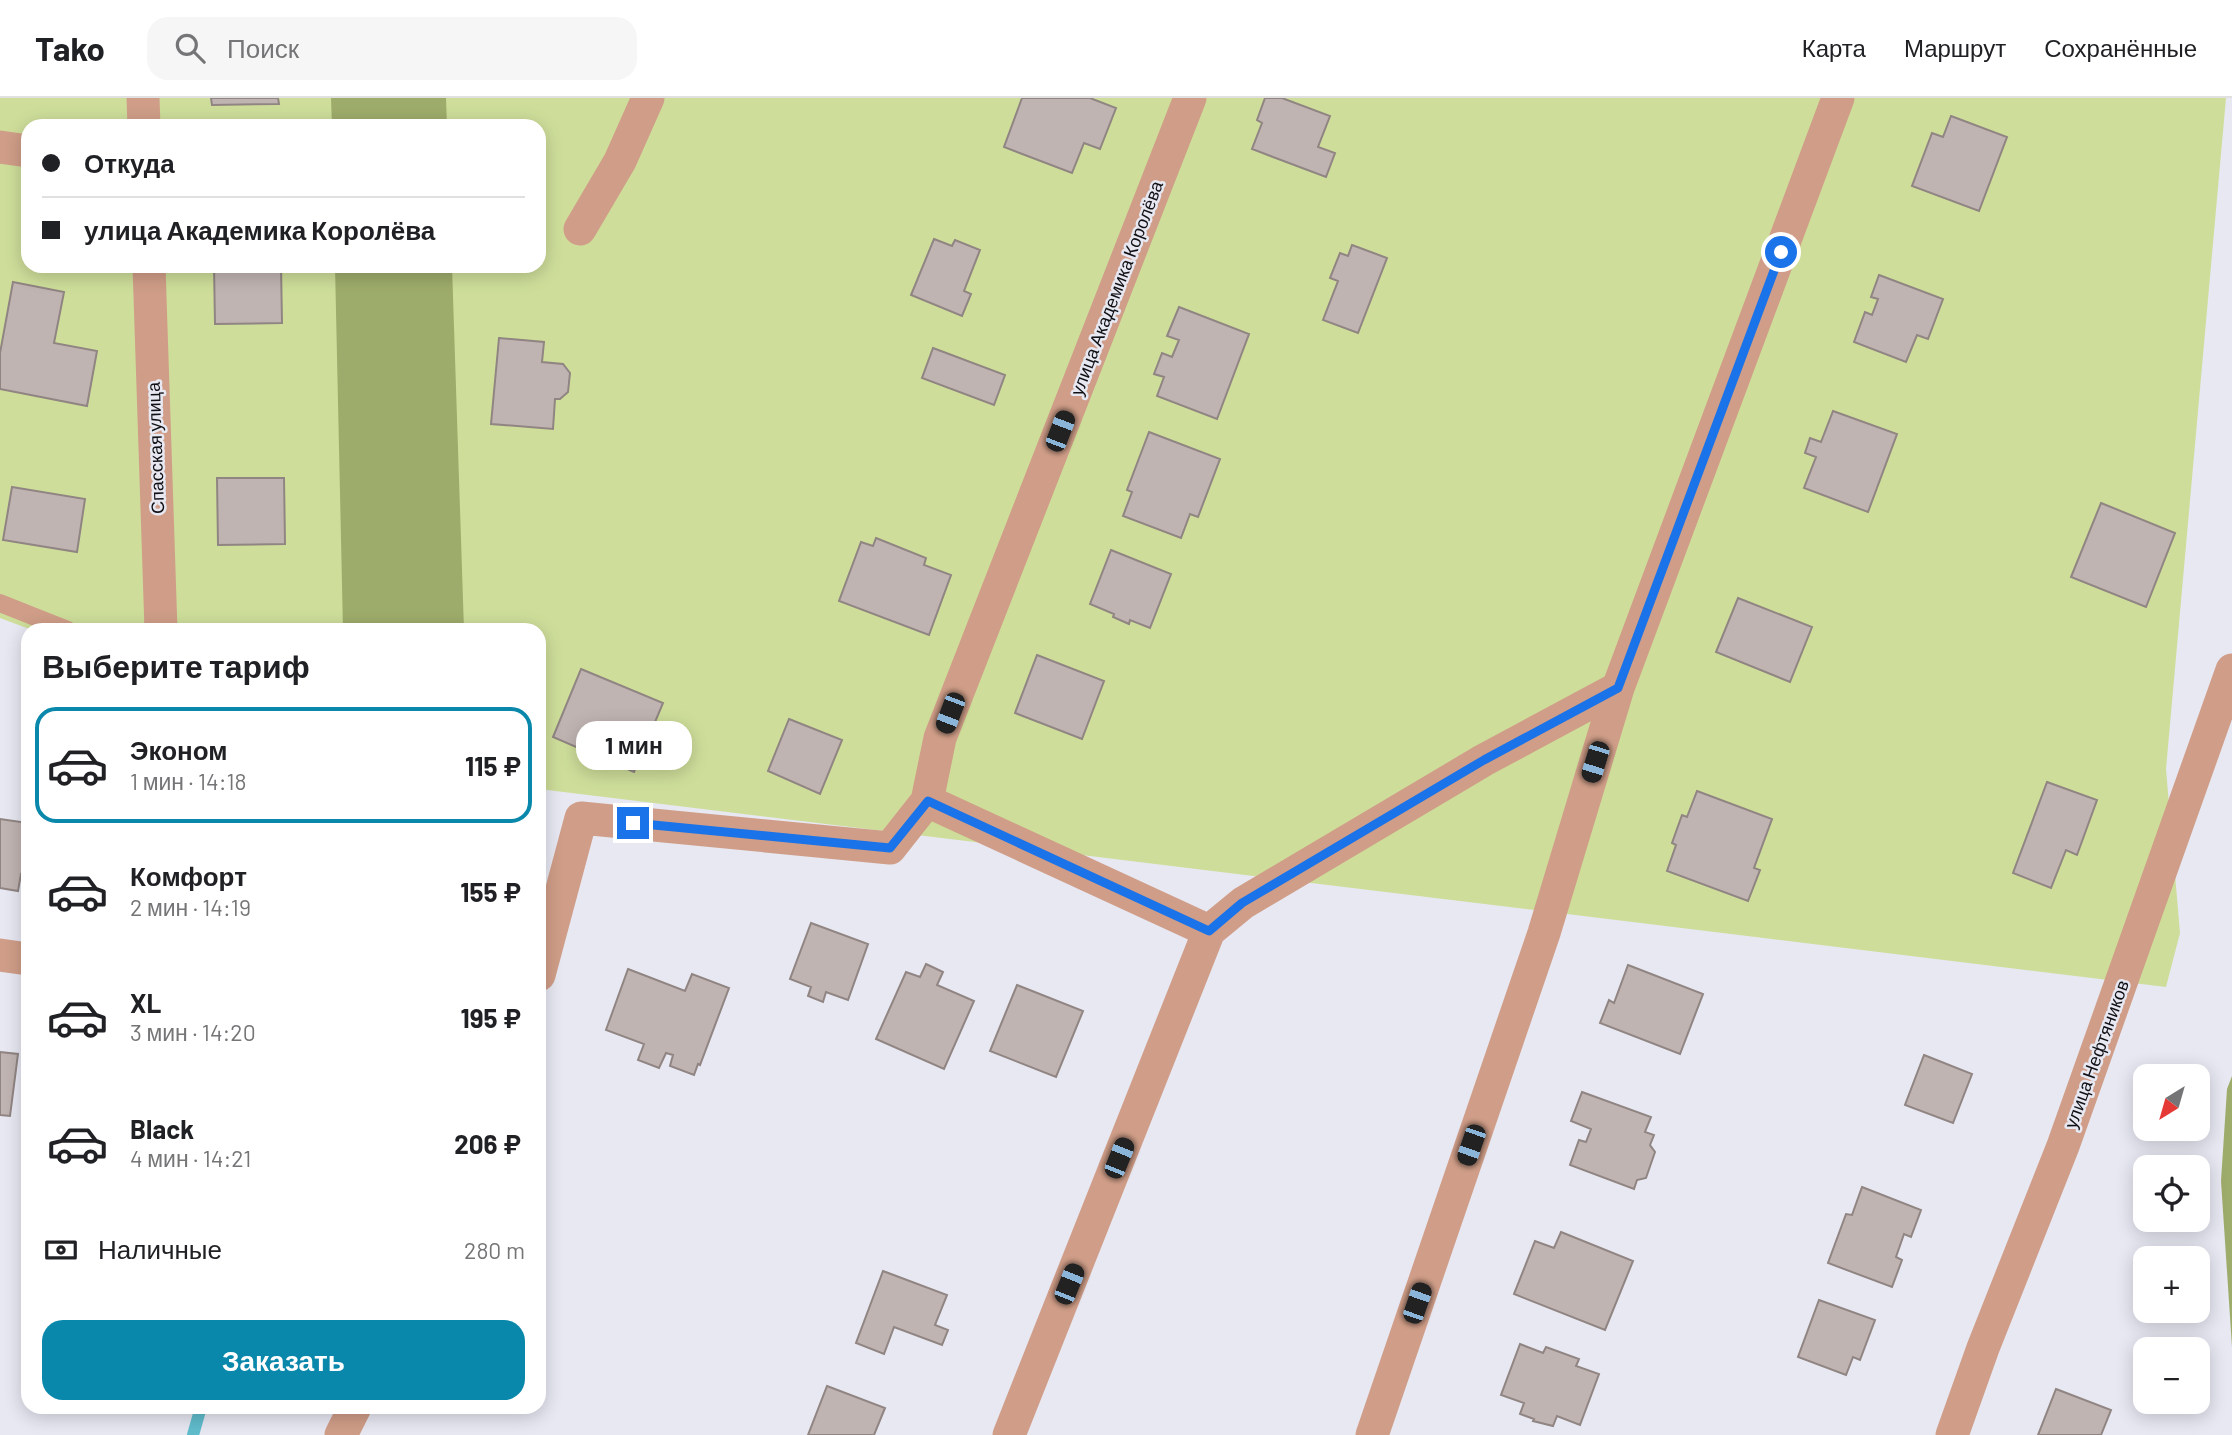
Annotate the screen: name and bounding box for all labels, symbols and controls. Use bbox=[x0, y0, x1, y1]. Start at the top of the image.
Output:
search box bbox=[147, 17, 637, 80]
text: Tako bbox=[35, 28, 105, 68]
icon: search bbox=[171, 29, 209, 67]
text: Поиск bbox=[227, 32, 299, 63]
text: Карта bbox=[1802, 33, 1866, 62]
text: Маршрут bbox=[1904, 33, 2006, 62]
text: Сохранённые bbox=[2044, 33, 2197, 62]
text: Откуда bbox=[84, 147, 175, 178]
street label: улица Академика Королёва bbox=[1065, 177, 1168, 398]
text: улица Академика Королёва bbox=[84, 214, 435, 245]
route start bbox=[1765, 236, 1797, 268]
street label: Спасская улица bbox=[142, 381, 168, 514]
car bbox=[1043, 408, 1078, 454]
text: Выберите тариф bbox=[42, 646, 310, 684]
car bbox=[933, 690, 968, 736]
callout: 1 мин bbox=[575, 722, 691, 770]
text: 1 мин bbox=[605, 731, 663, 759]
icon: car bbox=[46, 734, 109, 797]
text: Эконом bbox=[130, 734, 228, 765]
car bbox=[1579, 739, 1612, 785]
text: 115 ₽ bbox=[465, 750, 521, 781]
text: 1 мин · 14:18 bbox=[130, 767, 247, 795]
route end bbox=[617, 807, 649, 839]
icon: car bbox=[46, 860, 109, 923]
text: Комфорт bbox=[130, 860, 247, 891]
text: 155 ₽ bbox=[460, 876, 521, 907]
text: 2 мин · 14:19 bbox=[130, 893, 251, 921]
street label: улица Нефтяников bbox=[2059, 977, 2133, 1131]
icon: car bbox=[46, 986, 109, 1049]
text: XL bbox=[130, 987, 161, 1018]
text: 195 ₽ bbox=[461, 1002, 521, 1033]
text: 3 мин · 14:20 bbox=[130, 1018, 256, 1046]
north arrow bbox=[2133, 1064, 2210, 1141]
map controls bbox=[2133, 1064, 2210, 1414]
icon: car bbox=[46, 1112, 109, 1175]
text: Black bbox=[130, 1113, 194, 1144]
car bbox=[1455, 1122, 1488, 1168]
text: 206 ₽ bbox=[454, 1128, 521, 1159]
car bbox=[1102, 1135, 1137, 1181]
text: 4 мин · 14:21 bbox=[130, 1144, 251, 1172]
button: locate bbox=[2133, 1155, 2210, 1232]
icon: cash bbox=[42, 1231, 80, 1269]
text: Наличные bbox=[98, 1233, 222, 1264]
text: 280 m bbox=[464, 1236, 525, 1264]
button: + bbox=[2133, 1246, 2210, 1323]
car bbox=[1052, 1261, 1087, 1307]
car bbox=[1401, 1280, 1434, 1326]
button: Заказать bbox=[42, 1320, 525, 1400]
button: − bbox=[2133, 1337, 2210, 1414]

